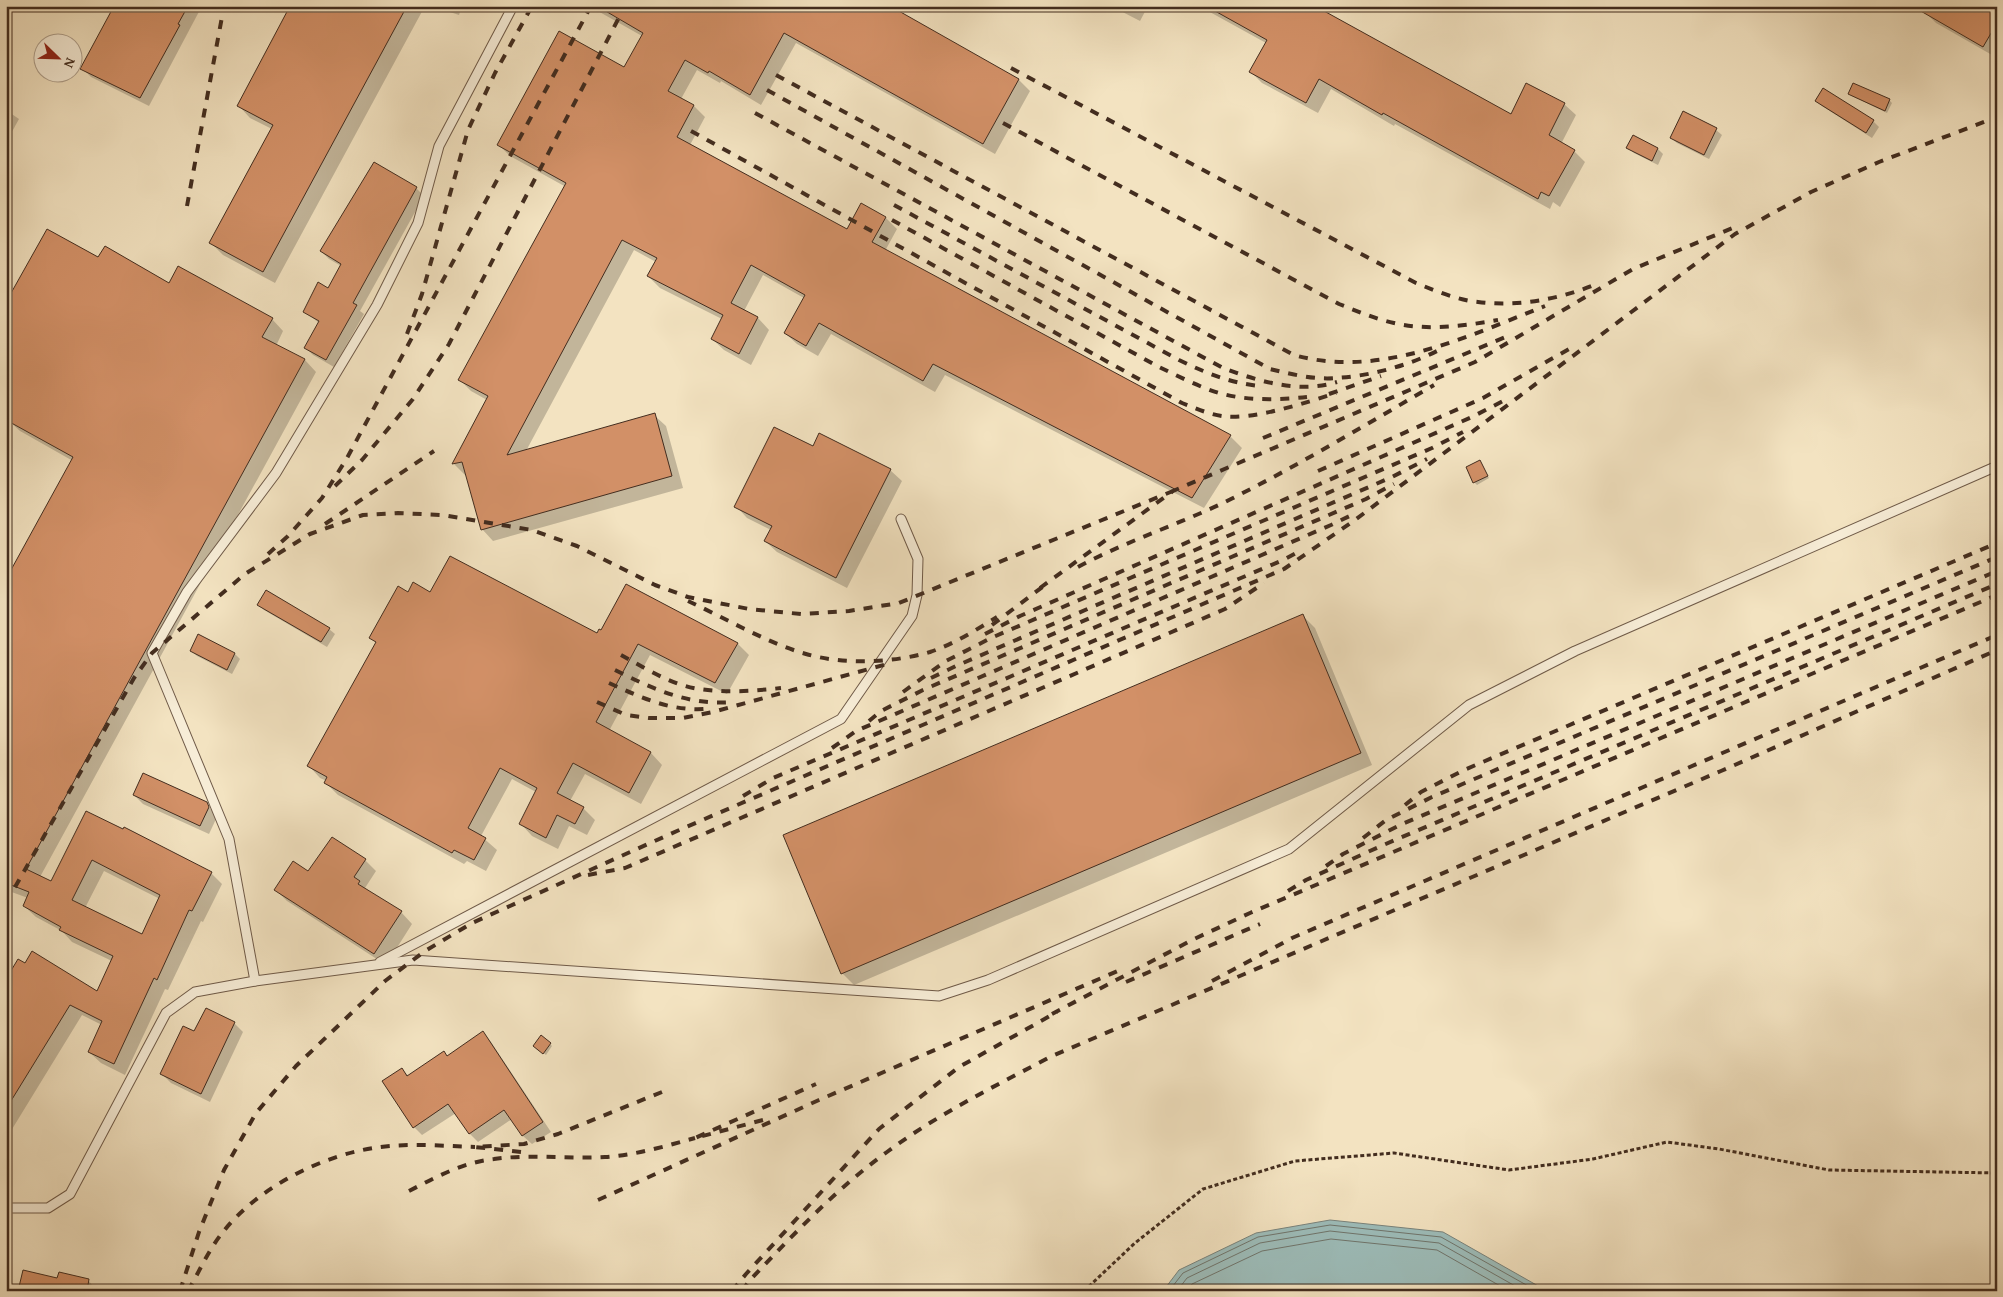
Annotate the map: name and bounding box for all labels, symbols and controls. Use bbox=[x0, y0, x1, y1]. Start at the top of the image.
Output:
north arrow bbox=[32, 32, 82, 82]
text: N bbox=[59, 55, 81, 72]

